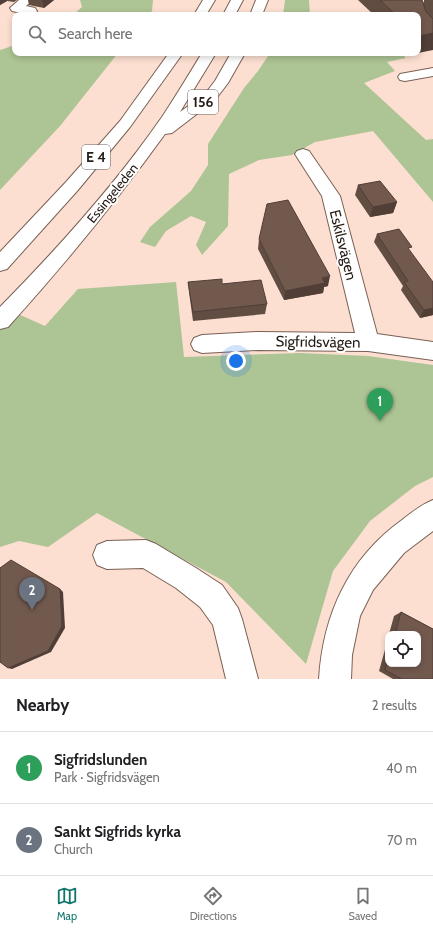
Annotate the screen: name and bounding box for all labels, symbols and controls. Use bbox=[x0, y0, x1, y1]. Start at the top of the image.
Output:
search box bbox=[12, 12, 421, 56]
icon: search bbox=[26, 23, 48, 45]
text: Search here bbox=[58, 25, 133, 43]
road number: 156 bbox=[188, 90, 218, 114]
road number: E 4 bbox=[82, 145, 110, 169]
street label: Essingeleden bbox=[83, 160, 141, 226]
street label: Eskilsvägen bbox=[326, 208, 360, 282]
street label: Sigfridsvägen bbox=[275, 332, 361, 352]
your location bbox=[226, 351, 246, 371]
pin: 1 bbox=[367, 388, 393, 421]
pin: 2 bbox=[19, 577, 45, 610]
map controls bbox=[385, 631, 421, 667]
button: locate bbox=[385, 631, 421, 667]
text: Nearby bbox=[16, 695, 69, 715]
text: 2 results bbox=[372, 697, 417, 713]
text: Sigfridslunden bbox=[54, 751, 147, 769]
text: 1 bbox=[27, 760, 31, 776]
text: 40 m bbox=[386, 760, 417, 776]
text: Park · Sigfridsvägen bbox=[54, 769, 160, 785]
text: Sankt Sigfrids kyrka bbox=[54, 823, 181, 841]
text: 2 bbox=[26, 832, 32, 848]
text: 70 m bbox=[387, 832, 417, 848]
text: Church bbox=[54, 841, 93, 857]
tab: Map bbox=[56, 885, 78, 923]
tab: Directions bbox=[190, 885, 237, 923]
tab: Saved bbox=[349, 885, 377, 923]

